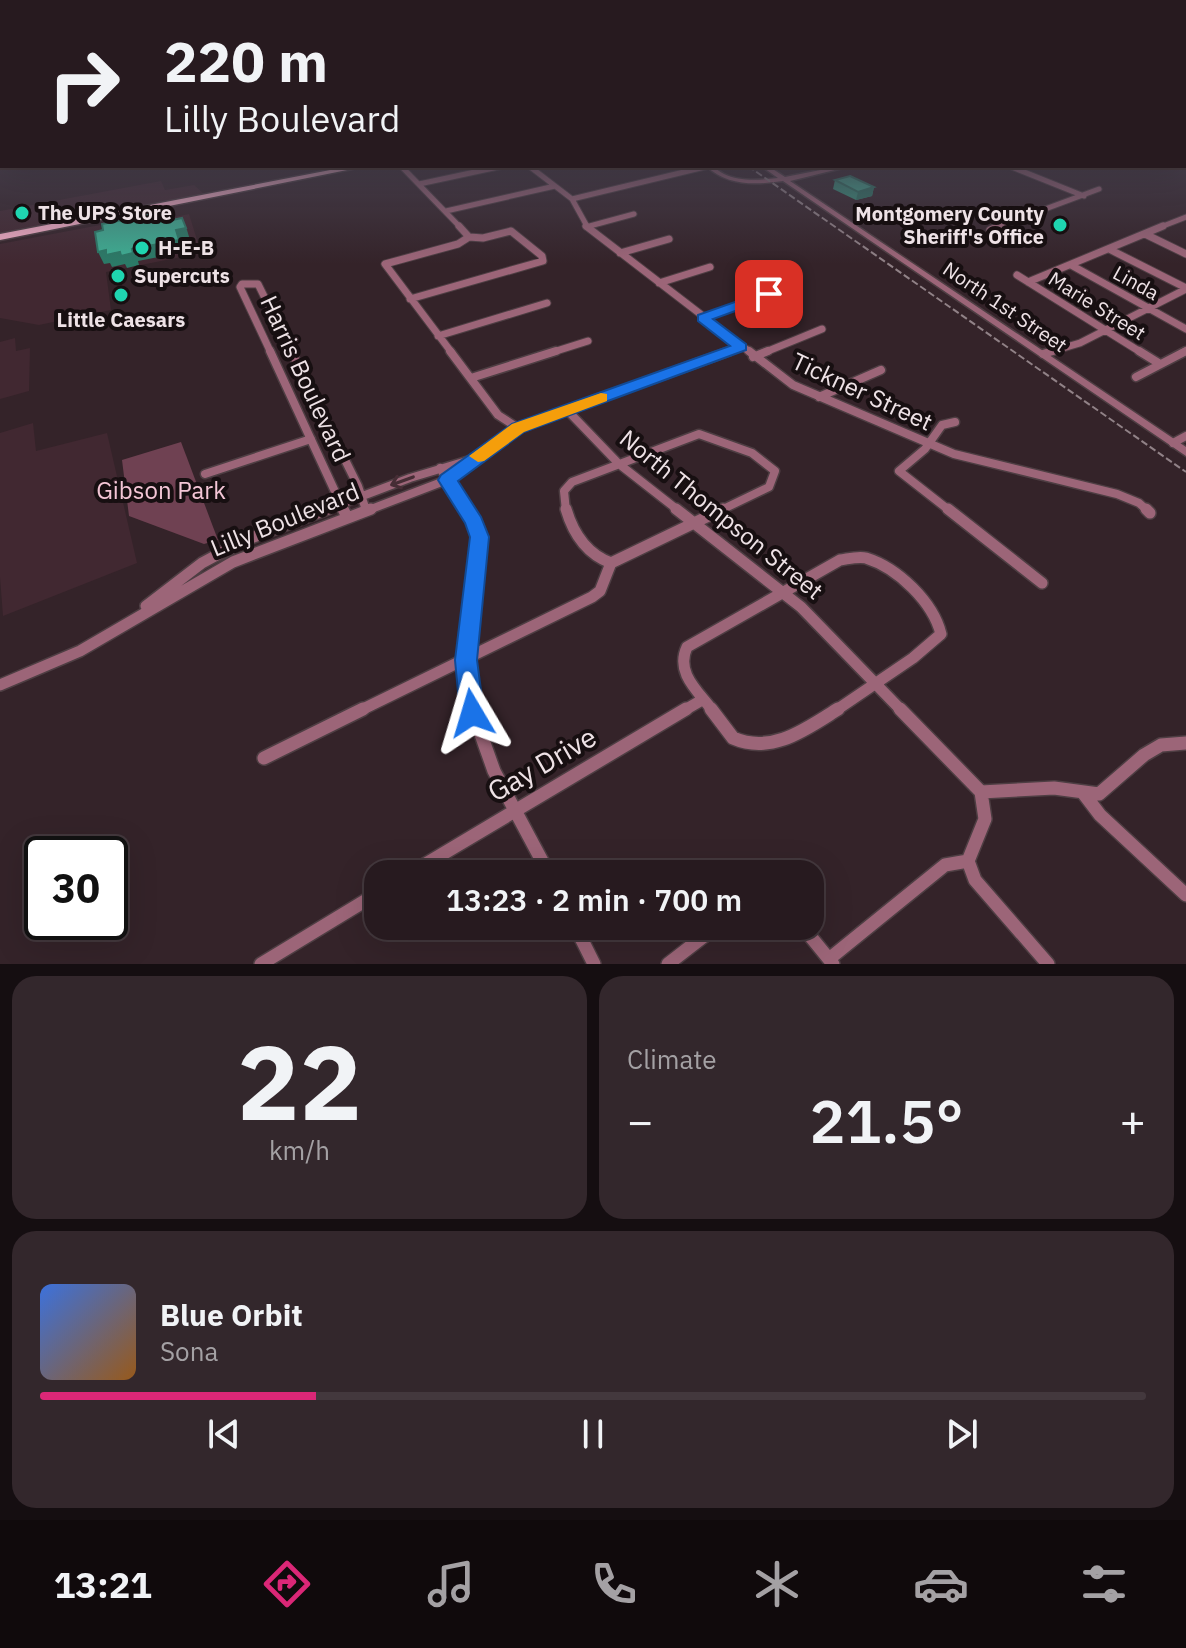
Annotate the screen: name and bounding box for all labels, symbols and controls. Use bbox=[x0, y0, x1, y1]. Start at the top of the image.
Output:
text: 220 m bbox=[164, 25, 328, 97]
icon: right bbox=[32, 32, 136, 136]
text: Lilly Boulevard bbox=[164, 95, 400, 142]
place label: The UPS Store bbox=[38, 199, 172, 226]
place label: Montgomery County Sheriff's Office bbox=[855, 200, 1044, 250]
marker: The UPS Store bbox=[13, 204, 31, 222]
marker: Montgomery County Sheriff's Office bbox=[1051, 216, 1069, 234]
place label: H-E-B bbox=[158, 234, 214, 261]
marker: H-E-B bbox=[133, 239, 151, 257]
street label: North 1st Street bbox=[938, 255, 1073, 358]
street label: Linda bbox=[1108, 259, 1164, 306]
pin bbox=[735, 260, 803, 328]
place label: Supercuts bbox=[134, 262, 230, 289]
street label: Marie Street bbox=[1044, 265, 1151, 346]
marker: Supercuts bbox=[109, 267, 127, 285]
icon: arrive bbox=[747, 272, 791, 316]
marker: Little Caesars bbox=[112, 286, 130, 304]
street label: Harris Boulevard bbox=[253, 290, 358, 467]
place label: Little Caesars bbox=[57, 306, 185, 333]
street label: Tickner Street bbox=[787, 345, 938, 438]
street label: North Thompson Street bbox=[613, 422, 830, 606]
park label: Gibson Park bbox=[96, 474, 226, 506]
street label: Lilly Boulevard bbox=[206, 475, 364, 563]
one-way arrow bbox=[390, 475, 415, 489]
position arrow bbox=[430, 671, 514, 755]
street label: Gay Drive bbox=[481, 718, 603, 810]
speed limit sign: 30 bbox=[24, 836, 128, 940]
text: 13:23 · 2 min · 700 m bbox=[446, 880, 742, 919]
text: 22 bbox=[237, 1013, 362, 1149]
text: Climate bbox=[627, 1042, 717, 1076]
text: 21.5° bbox=[809, 1081, 964, 1160]
text: − bbox=[627, 1092, 653, 1149]
text: + bbox=[1120, 1092, 1146, 1149]
text: km/h bbox=[269, 1133, 330, 1167]
text: Blue Orbit bbox=[160, 1295, 303, 1334]
text: Sona bbox=[160, 1334, 218, 1368]
icon: previous bbox=[202, 1412, 246, 1456]
icon: pause bbox=[571, 1412, 615, 1456]
icon: next bbox=[940, 1412, 984, 1456]
icon: directions bbox=[259, 1556, 315, 1612]
icon: music bbox=[423, 1556, 479, 1612]
icon: phone bbox=[586, 1556, 642, 1612]
icon: climate bbox=[749, 1556, 805, 1612]
icon: car bbox=[913, 1556, 969, 1612]
icon: filters bbox=[1076, 1556, 1132, 1612]
text: 13:21 bbox=[54, 1561, 152, 1608]

